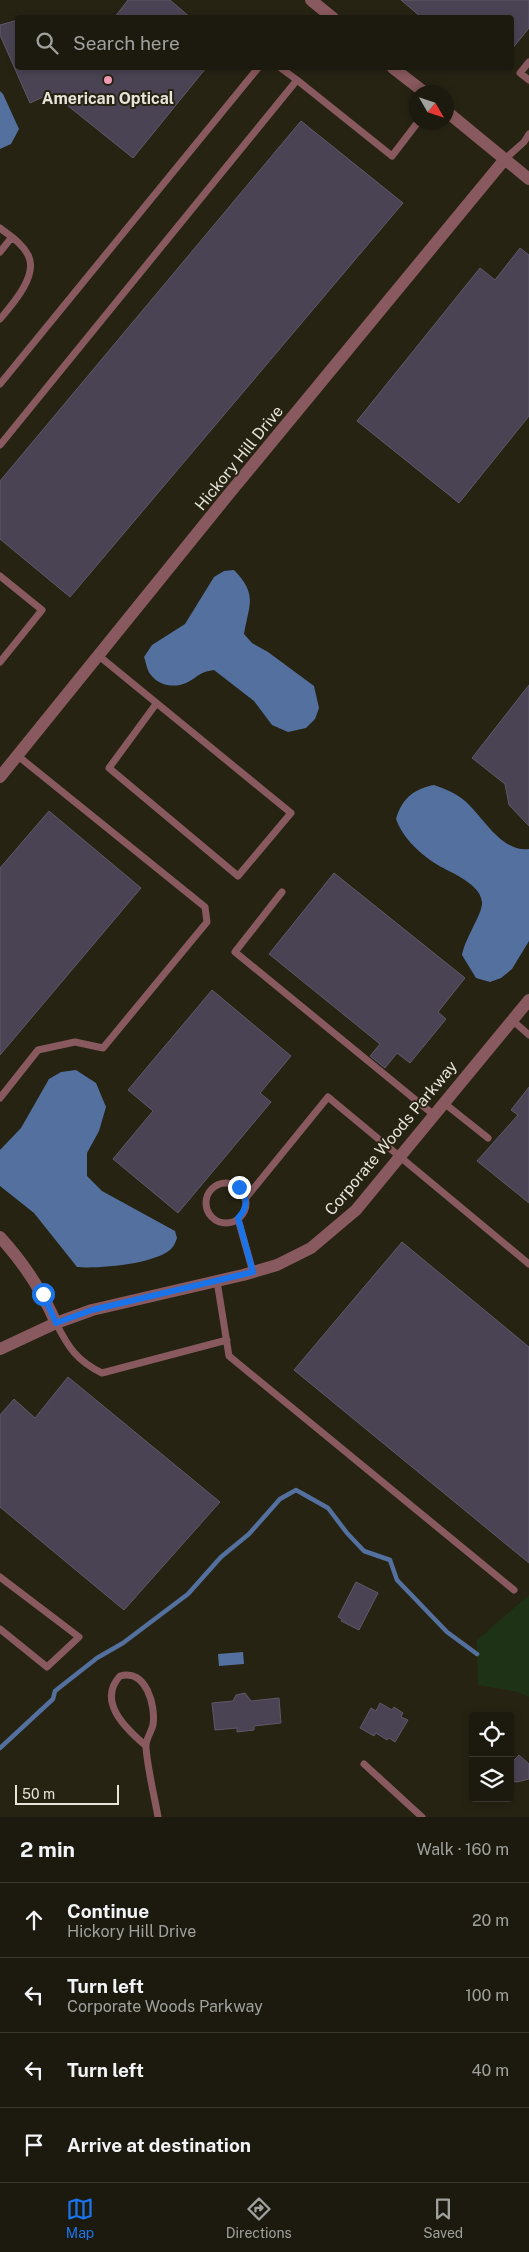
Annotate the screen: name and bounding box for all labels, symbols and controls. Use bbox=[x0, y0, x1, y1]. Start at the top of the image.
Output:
search box bbox=[15, 15, 514, 70]
icon: search bbox=[33, 29, 61, 57]
text: Search here bbox=[73, 32, 180, 54]
marker: American Optical bbox=[102, 74, 114, 86]
north arrow bbox=[409, 85, 454, 130]
place label: American Optical bbox=[42, 89, 174, 108]
street label: Hickory Hill Drive bbox=[191, 402, 287, 514]
street label: Corporate Woods Parkway bbox=[321, 1057, 461, 1219]
route end bbox=[228, 1176, 251, 1199]
route start bbox=[32, 1283, 55, 1306]
map controls bbox=[469, 1712, 514, 1802]
button: locate bbox=[469, 1712, 514, 1757]
button: layers bbox=[469, 1757, 514, 1802]
scale bar bbox=[15, 1782, 119, 1805]
text: 50 m bbox=[22, 1786, 55, 1802]
text: 2 min bbox=[20, 1837, 75, 1862]
text: Walk · 160 m bbox=[417, 1840, 509, 1859]
text: Continue bbox=[67, 1900, 149, 1922]
icon: ahead bbox=[20, 1906, 48, 1934]
text: 20 m bbox=[472, 1911, 509, 1930]
text: Hickory Hill Drive bbox=[67, 1922, 196, 1941]
text: Turn left bbox=[67, 1975, 144, 1997]
icon: left bbox=[20, 1981, 48, 2009]
text: 100 m bbox=[465, 1986, 509, 2005]
text: Corporate Woods Parkway bbox=[67, 1997, 263, 2016]
icon: left bbox=[20, 2056, 48, 2084]
text: Turn left bbox=[67, 2059, 144, 2081]
text: 40 m bbox=[471, 2061, 509, 2080]
icon: arrive bbox=[20, 2131, 48, 2159]
text: Arrive at destination bbox=[67, 2134, 251, 2156]
tab: Map bbox=[66, 2195, 94, 2241]
tab: Directions bbox=[226, 2195, 292, 2241]
tab: Saved bbox=[423, 2195, 463, 2241]

